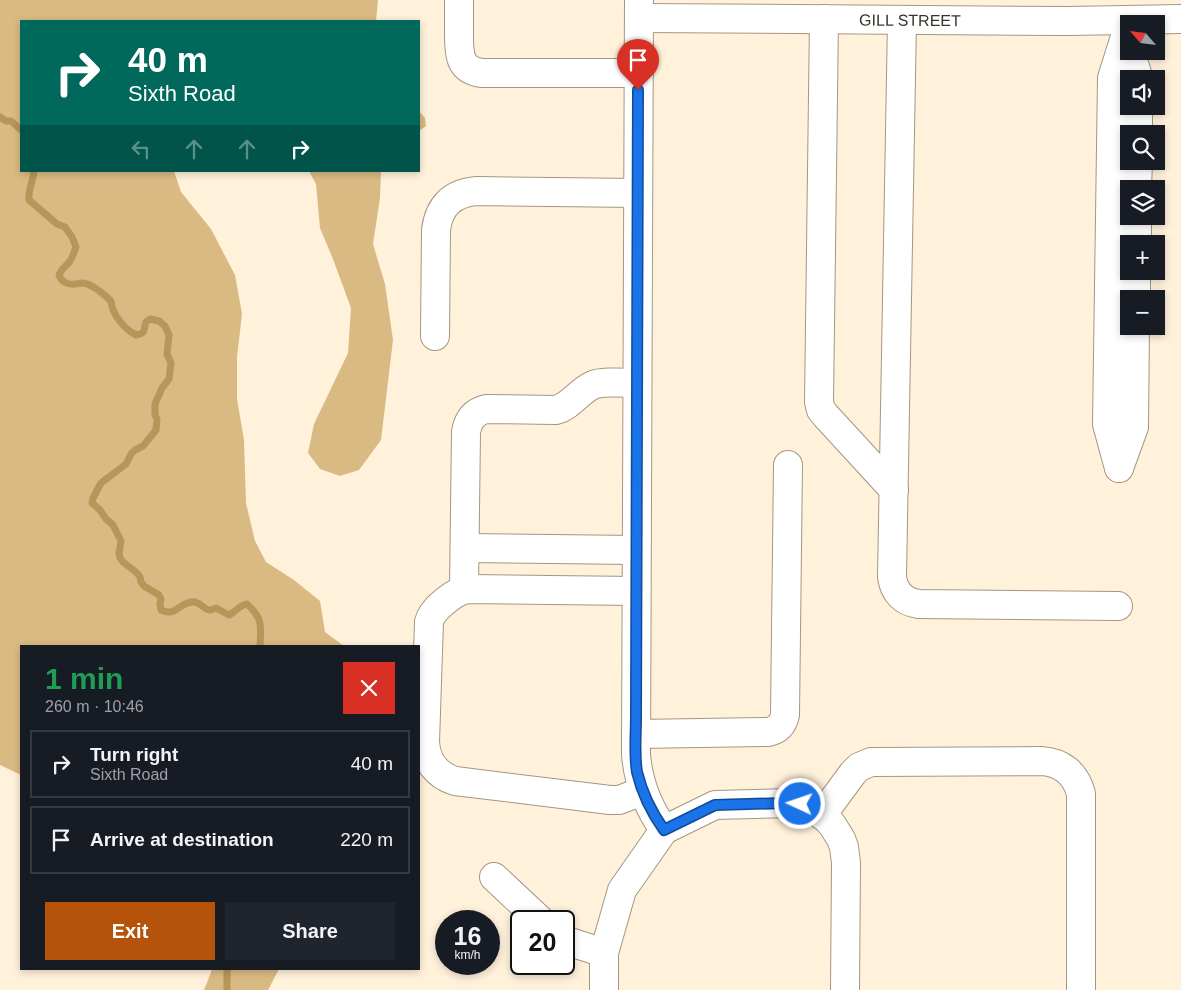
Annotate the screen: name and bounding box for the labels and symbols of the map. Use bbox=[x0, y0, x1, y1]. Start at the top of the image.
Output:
street label: GILL STREET bbox=[859, 12, 961, 29]
north arrow bbox=[1120, 15, 1165, 60]
pin bbox=[617, 39, 659, 90]
position arrow bbox=[773, 777, 825, 829]
speed limit sign: 20 bbox=[510, 910, 575, 975]

